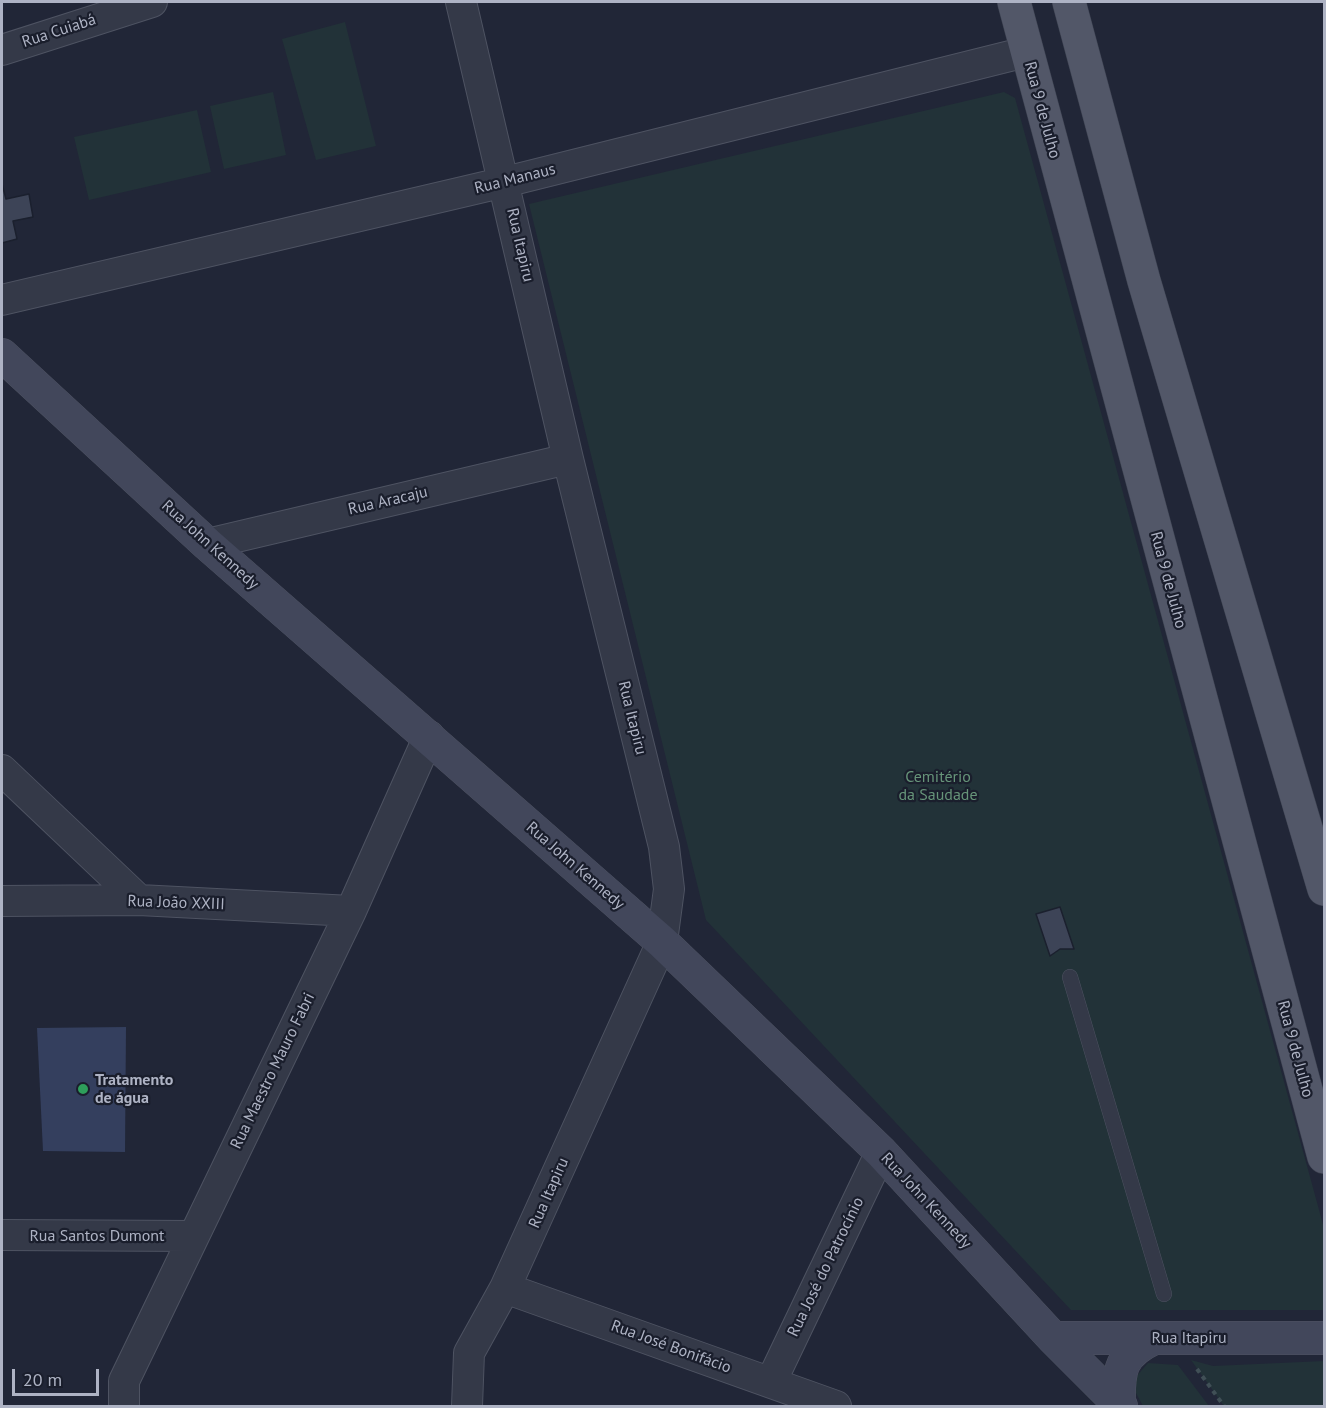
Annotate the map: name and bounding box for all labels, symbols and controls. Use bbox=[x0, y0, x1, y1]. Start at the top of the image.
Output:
street label: Rua Cuiabá bbox=[20, 10, 98, 52]
street label: Rua 9 de Julho bbox=[1020, 59, 1064, 161]
street label: Rua Manaus bbox=[472, 160, 558, 198]
street label: Rua Itapiru bbox=[502, 206, 538, 284]
street label: Rua Aracaju bbox=[346, 483, 430, 519]
street label: Rua John Kennedy bbox=[157, 496, 263, 594]
street label: Rua 9 de Julho bbox=[1146, 529, 1190, 631]
street label: Rua Itapiru bbox=[614, 679, 650, 757]
park label: Cemitério da Saudade bbox=[898, 767, 978, 805]
street label: Rua John Kennedy bbox=[522, 818, 628, 914]
street label: Rua João XXIII bbox=[127, 892, 225, 914]
street label: Rua Maestro Mauro Fabri bbox=[227, 990, 319, 1152]
street label: Rua 9 de Julho bbox=[1273, 998, 1317, 1100]
place label: Tratamento de água bbox=[95, 1070, 173, 1108]
marker: Tratamento de água bbox=[76, 1082, 90, 1096]
street label: Rua John Kennedy bbox=[877, 1149, 975, 1253]
street label: Rua Itapiru bbox=[525, 1155, 573, 1231]
street label: Rua José do Patrocínio bbox=[784, 1194, 868, 1340]
street label: Rua Santos Dumont bbox=[29, 1226, 165, 1246]
street label: Rua José Bonifácio bbox=[608, 1316, 734, 1378]
street label: Rua Itapiru bbox=[1151, 1328, 1227, 1348]
scale bar bbox=[15, 1357, 102, 1395]
text: 20 m bbox=[23, 1368, 62, 1391]

